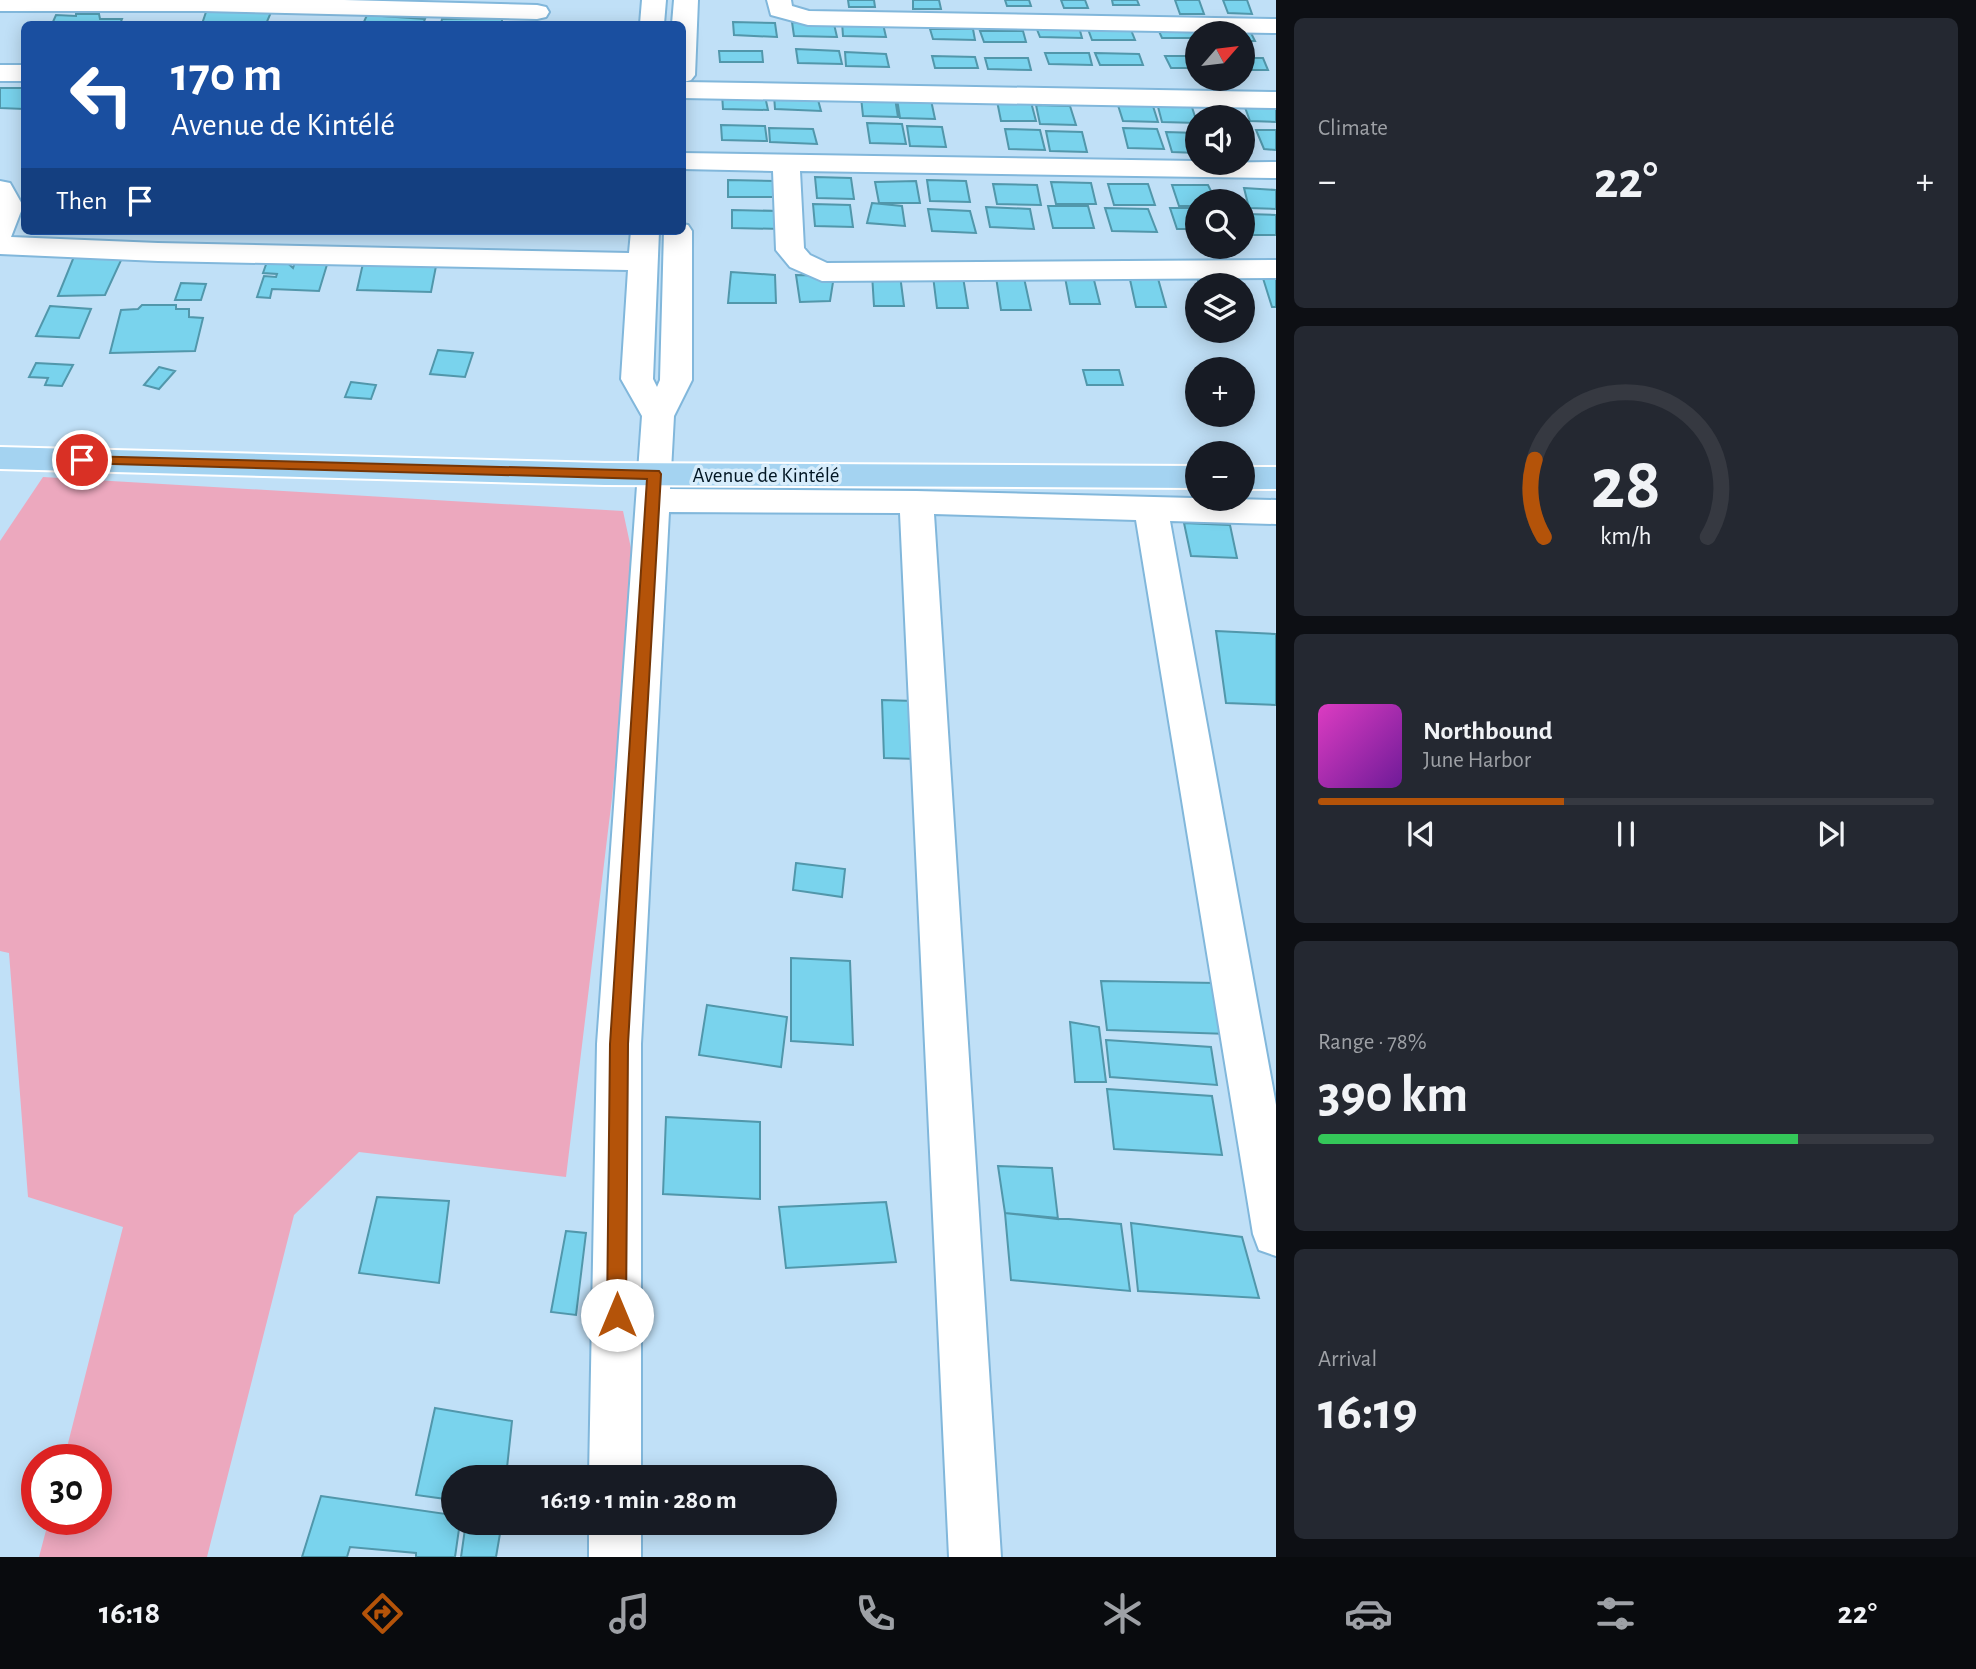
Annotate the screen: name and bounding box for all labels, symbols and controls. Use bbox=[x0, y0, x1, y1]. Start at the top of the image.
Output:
north arrow bbox=[1185, 21, 1255, 91]
map controls bbox=[1185, 21, 1255, 511]
icon: left bbox=[56, 49, 147, 140]
text: 170 m bbox=[171, 51, 282, 100]
button: sound bbox=[1185, 105, 1255, 175]
text: Avenue de Kintélé bbox=[171, 109, 395, 141]
text: Climate bbox=[1318, 117, 1388, 140]
text: 22° bbox=[1594, 155, 1658, 207]
text: − bbox=[1318, 163, 1336, 201]
text: + bbox=[1916, 163, 1934, 201]
icon: arrive bbox=[121, 182, 159, 220]
text: Then bbox=[56, 188, 107, 214]
button: search bbox=[1185, 189, 1255, 259]
button: layers bbox=[1185, 273, 1255, 343]
button: + bbox=[1185, 357, 1255, 427]
pin bbox=[52, 430, 112, 490]
icon: arrive bbox=[63, 441, 101, 479]
button: − bbox=[1185, 441, 1255, 511]
text: 28 bbox=[1591, 449, 1661, 522]
street label: Avenue de Kintélé bbox=[692, 465, 840, 486]
text: km/h bbox=[1600, 523, 1652, 548]
text: Northbound bbox=[1423, 718, 1552, 744]
text: June Harbor bbox=[1423, 749, 1531, 772]
icon: previous bbox=[1402, 815, 1440, 853]
icon: pause bbox=[1607, 815, 1645, 853]
icon: next bbox=[1812, 815, 1850, 853]
text: Range · 78% bbox=[1318, 1031, 1427, 1054]
text: 390 km bbox=[1318, 1069, 1468, 1121]
position arrow bbox=[580, 1278, 654, 1352]
text: Arrival bbox=[1318, 1348, 1377, 1371]
text: 16:19 bbox=[1318, 1386, 1418, 1438]
speed limit sign: 30 bbox=[21, 1444, 112, 1535]
text: 16:19 · 1 min · 280 m bbox=[541, 1487, 737, 1513]
icon: directions bbox=[358, 1589, 407, 1638]
icon: music bbox=[605, 1589, 654, 1638]
icon: phone bbox=[851, 1589, 900, 1638]
icon: climate bbox=[1098, 1589, 1147, 1638]
icon: car bbox=[1344, 1589, 1393, 1638]
icon: filters bbox=[1591, 1589, 1640, 1638]
text: 16:18 bbox=[99, 1597, 160, 1629]
text: 22° bbox=[1838, 1597, 1877, 1629]

